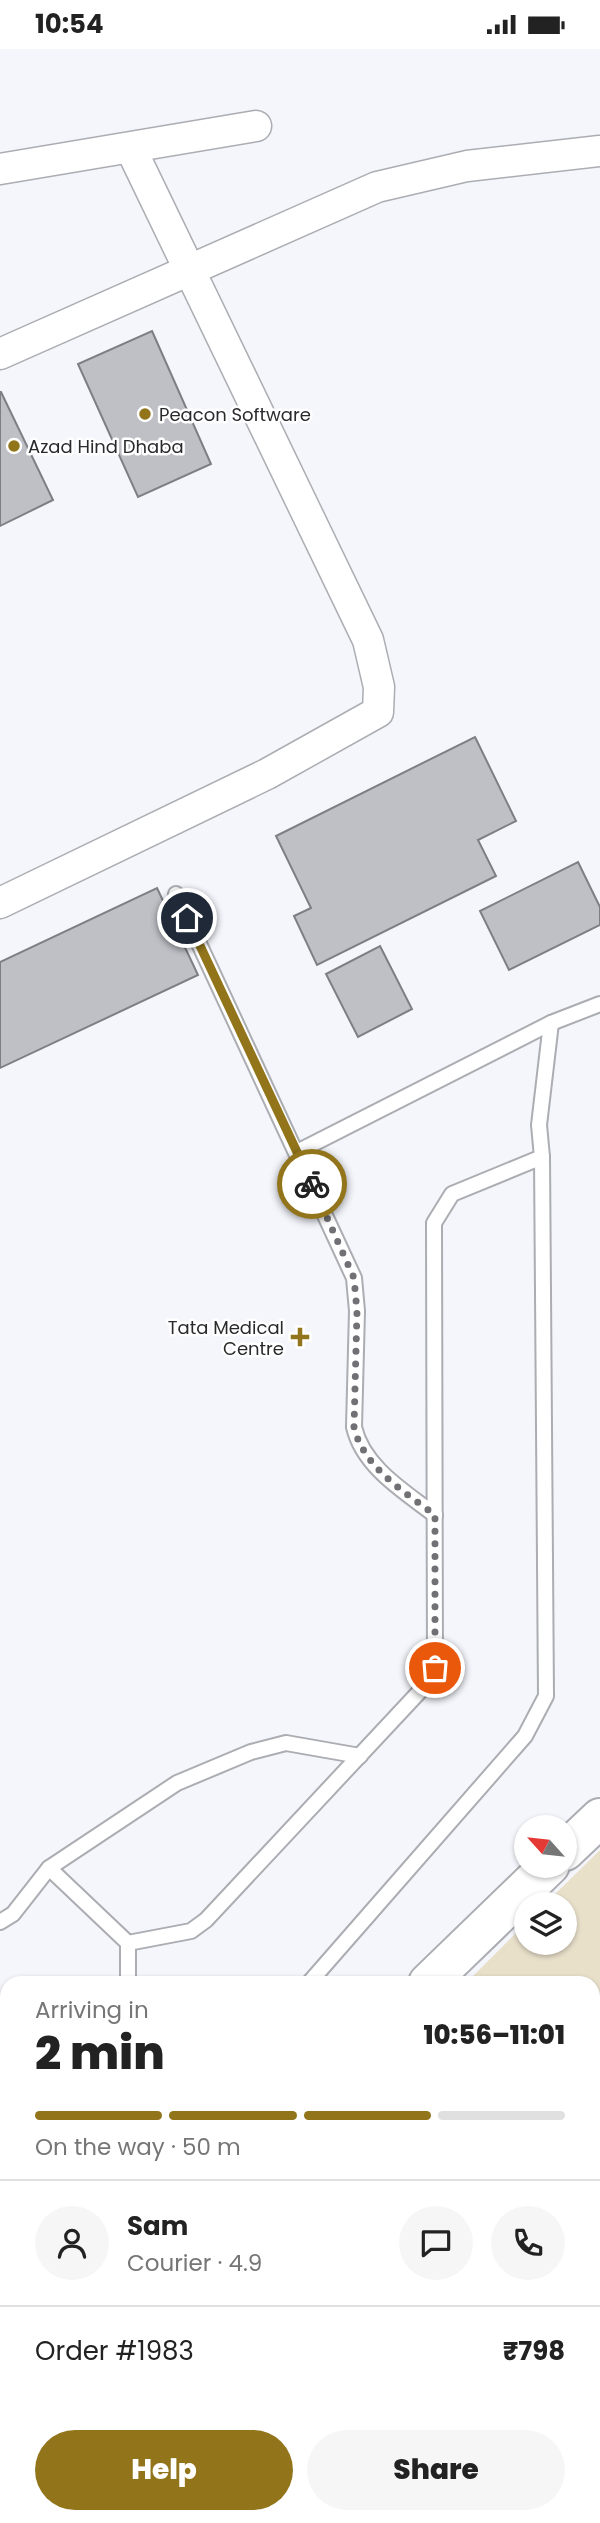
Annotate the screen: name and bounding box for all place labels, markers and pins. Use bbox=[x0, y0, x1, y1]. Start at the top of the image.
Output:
place label: Peacon Software bbox=[159, 402, 311, 427]
marker: Peacon Software bbox=[137, 406, 153, 422]
place label: Azad Hind Dhaba bbox=[28, 434, 184, 459]
marker: Azad Hind Dhaba bbox=[6, 438, 22, 454]
pin bbox=[157, 888, 217, 948]
place label: Tata Medical Centre bbox=[168, 1315, 284, 1361]
marker: Tata Medical Centre bbox=[290, 1327, 310, 1347]
pin bbox=[405, 1638, 465, 1698]

